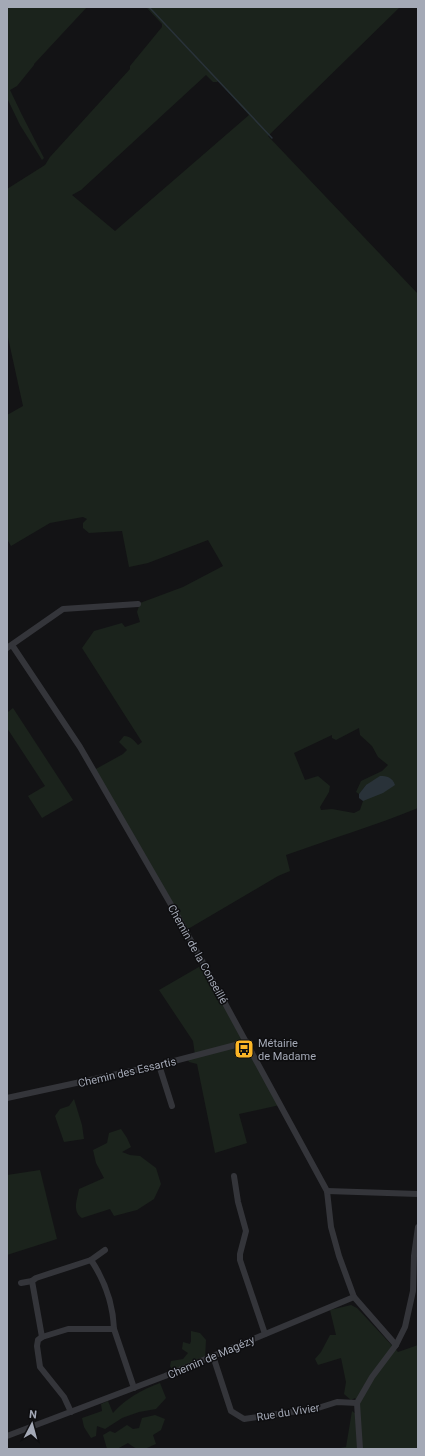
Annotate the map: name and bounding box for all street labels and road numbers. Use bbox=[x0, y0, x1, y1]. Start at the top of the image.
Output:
street label: Chemin de la Conseillé bbox=[165, 902, 230, 1006]
street label: Chemin des Essartis bbox=[77, 1055, 178, 1090]
street label: Chemin de Magézy bbox=[166, 1333, 257, 1382]
street label: Rue du Vivier bbox=[256, 1401, 321, 1424]

